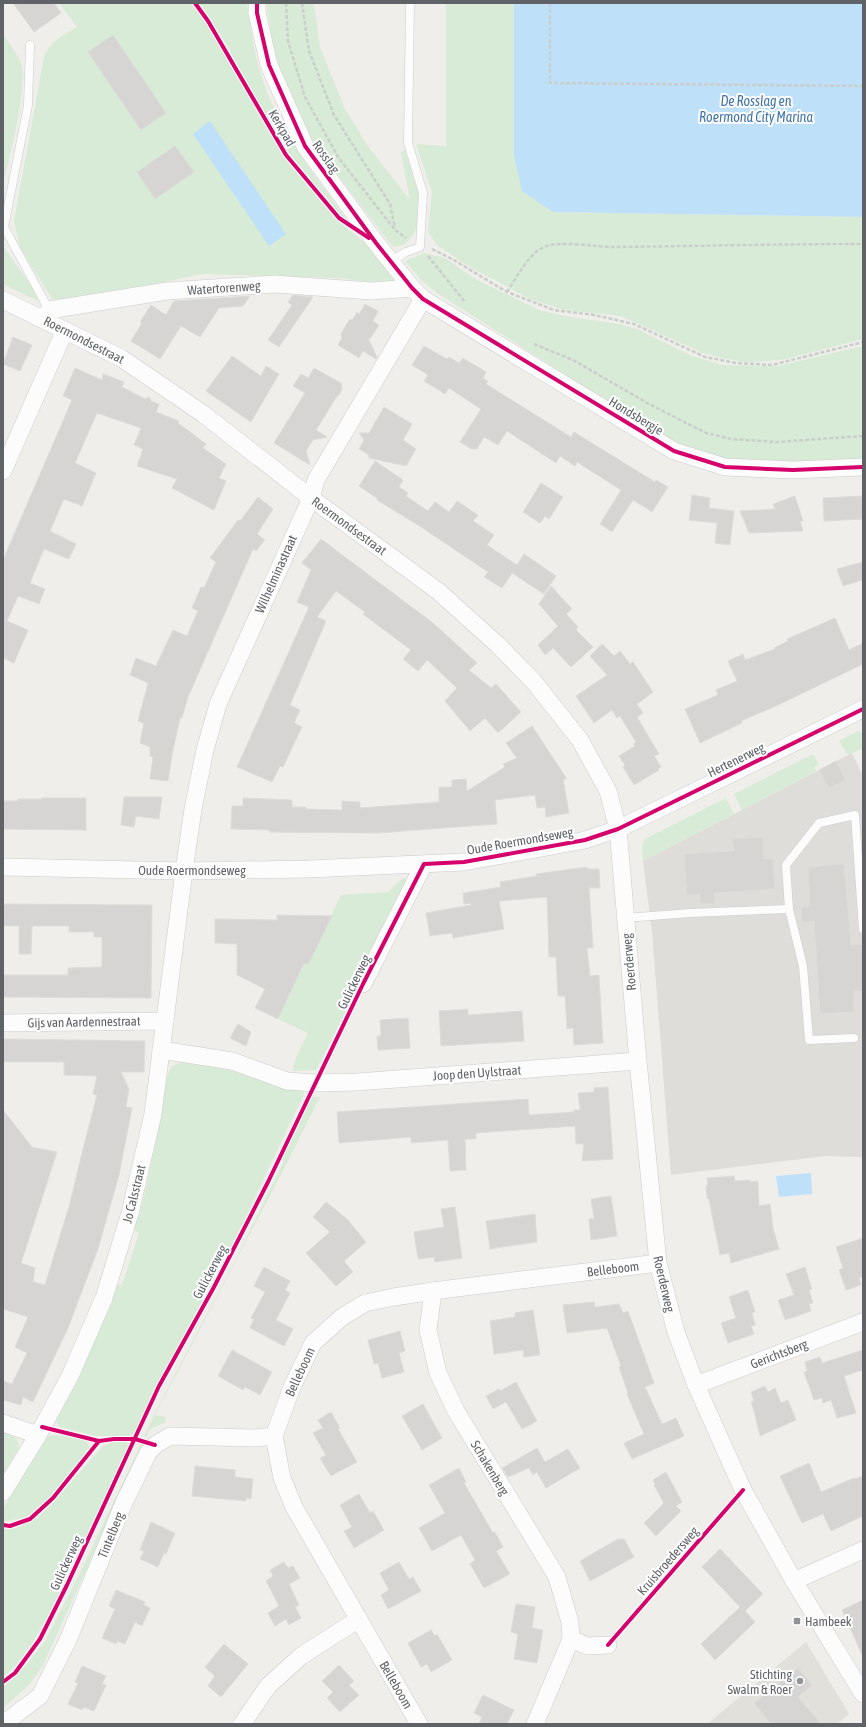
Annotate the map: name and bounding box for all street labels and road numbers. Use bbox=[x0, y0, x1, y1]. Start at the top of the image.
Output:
street label: Kerkpad bbox=[266, 107, 298, 149]
street label: Rosslag bbox=[309, 138, 343, 177]
street label: Watertorenweg bbox=[187, 278, 261, 298]
street label: Roermondsestraat bbox=[41, 313, 127, 367]
street label: Hondsbergje bbox=[606, 394, 666, 438]
street label: Roermondsestraat bbox=[309, 494, 389, 558]
street label: Wilhelminastraat bbox=[252, 532, 300, 615]
street label: Hertenerweg bbox=[705, 740, 767, 780]
street label: Oude Roermondseweg bbox=[466, 824, 575, 858]
street label: Oude Roermondseweg bbox=[138, 863, 246, 878]
street label: Roerderweg bbox=[619, 932, 639, 991]
street label: Gulickerweg bbox=[334, 952, 374, 1012]
street label: Gijs van Aardennestraat bbox=[27, 1014, 141, 1030]
street label: Joop den Uylstraat bbox=[432, 1062, 522, 1084]
street label: Jo Calsstraat bbox=[119, 1163, 149, 1225]
street label: Gulickerweg bbox=[190, 1242, 231, 1301]
street label: Roerderweg bbox=[650, 1254, 678, 1314]
street label: Belleboom bbox=[586, 1258, 640, 1280]
street label: Gerichtsberg bbox=[748, 1336, 810, 1372]
street label: Belleboom bbox=[282, 1345, 318, 1399]
street label: Schakenberg bbox=[468, 1438, 512, 1499]
street label: Tintelberg bbox=[95, 1509, 127, 1560]
street label: Kruisbroedersweg bbox=[634, 1523, 702, 1598]
street label: Gulickerweg bbox=[47, 1533, 85, 1593]
street label: Belleboom bbox=[376, 1659, 416, 1711]

